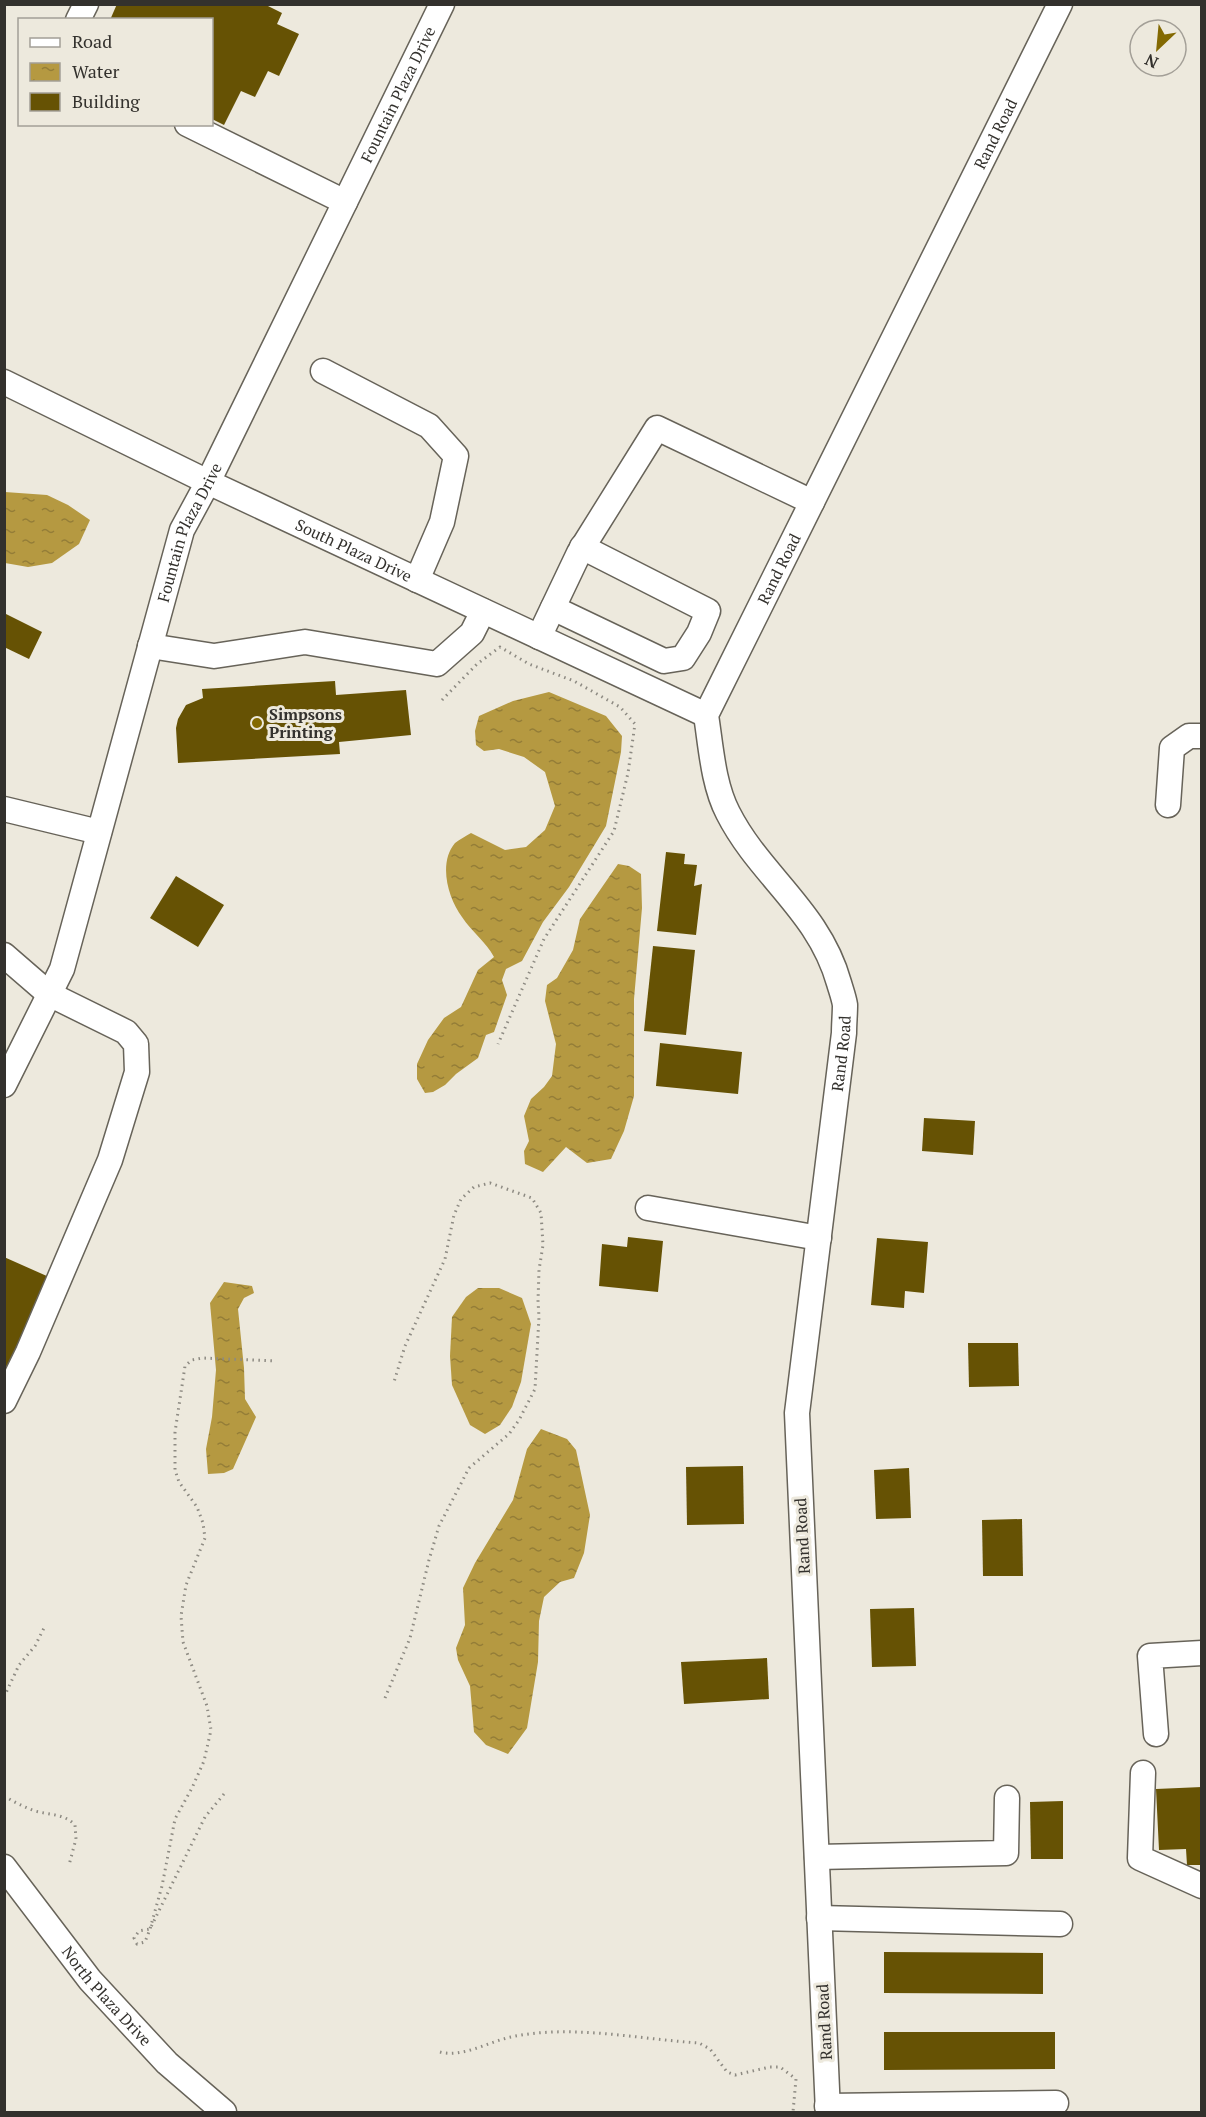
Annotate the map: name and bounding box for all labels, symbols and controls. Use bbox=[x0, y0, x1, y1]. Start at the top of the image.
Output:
legend bbox=[18, 18, 213, 126]
north arrow bbox=[1128, 18, 1188, 78]
street label: Fountain Plaza Drive bbox=[355, 23, 440, 166]
text: Road bbox=[72, 29, 112, 53]
text: N bbox=[1141, 49, 1162, 74]
text: Water bbox=[72, 59, 119, 83]
text: Building bbox=[72, 89, 140, 113]
street label: Rand Road bbox=[969, 95, 1022, 173]
street label: Fountain Plaza Drive bbox=[152, 459, 227, 605]
street label: South Plaza Drive bbox=[292, 513, 416, 587]
street label: Rand Road bbox=[752, 530, 806, 608]
place label: Simpsons Printing bbox=[269, 703, 342, 743]
marker: Simpsons Printing bbox=[250, 716, 264, 730]
street label: Rand Road bbox=[826, 1015, 856, 1093]
street label: Rand Road bbox=[789, 1497, 815, 1575]
street label: North Plaza Drive bbox=[57, 1941, 157, 2051]
street label: Rand Road bbox=[811, 1983, 837, 2061]

